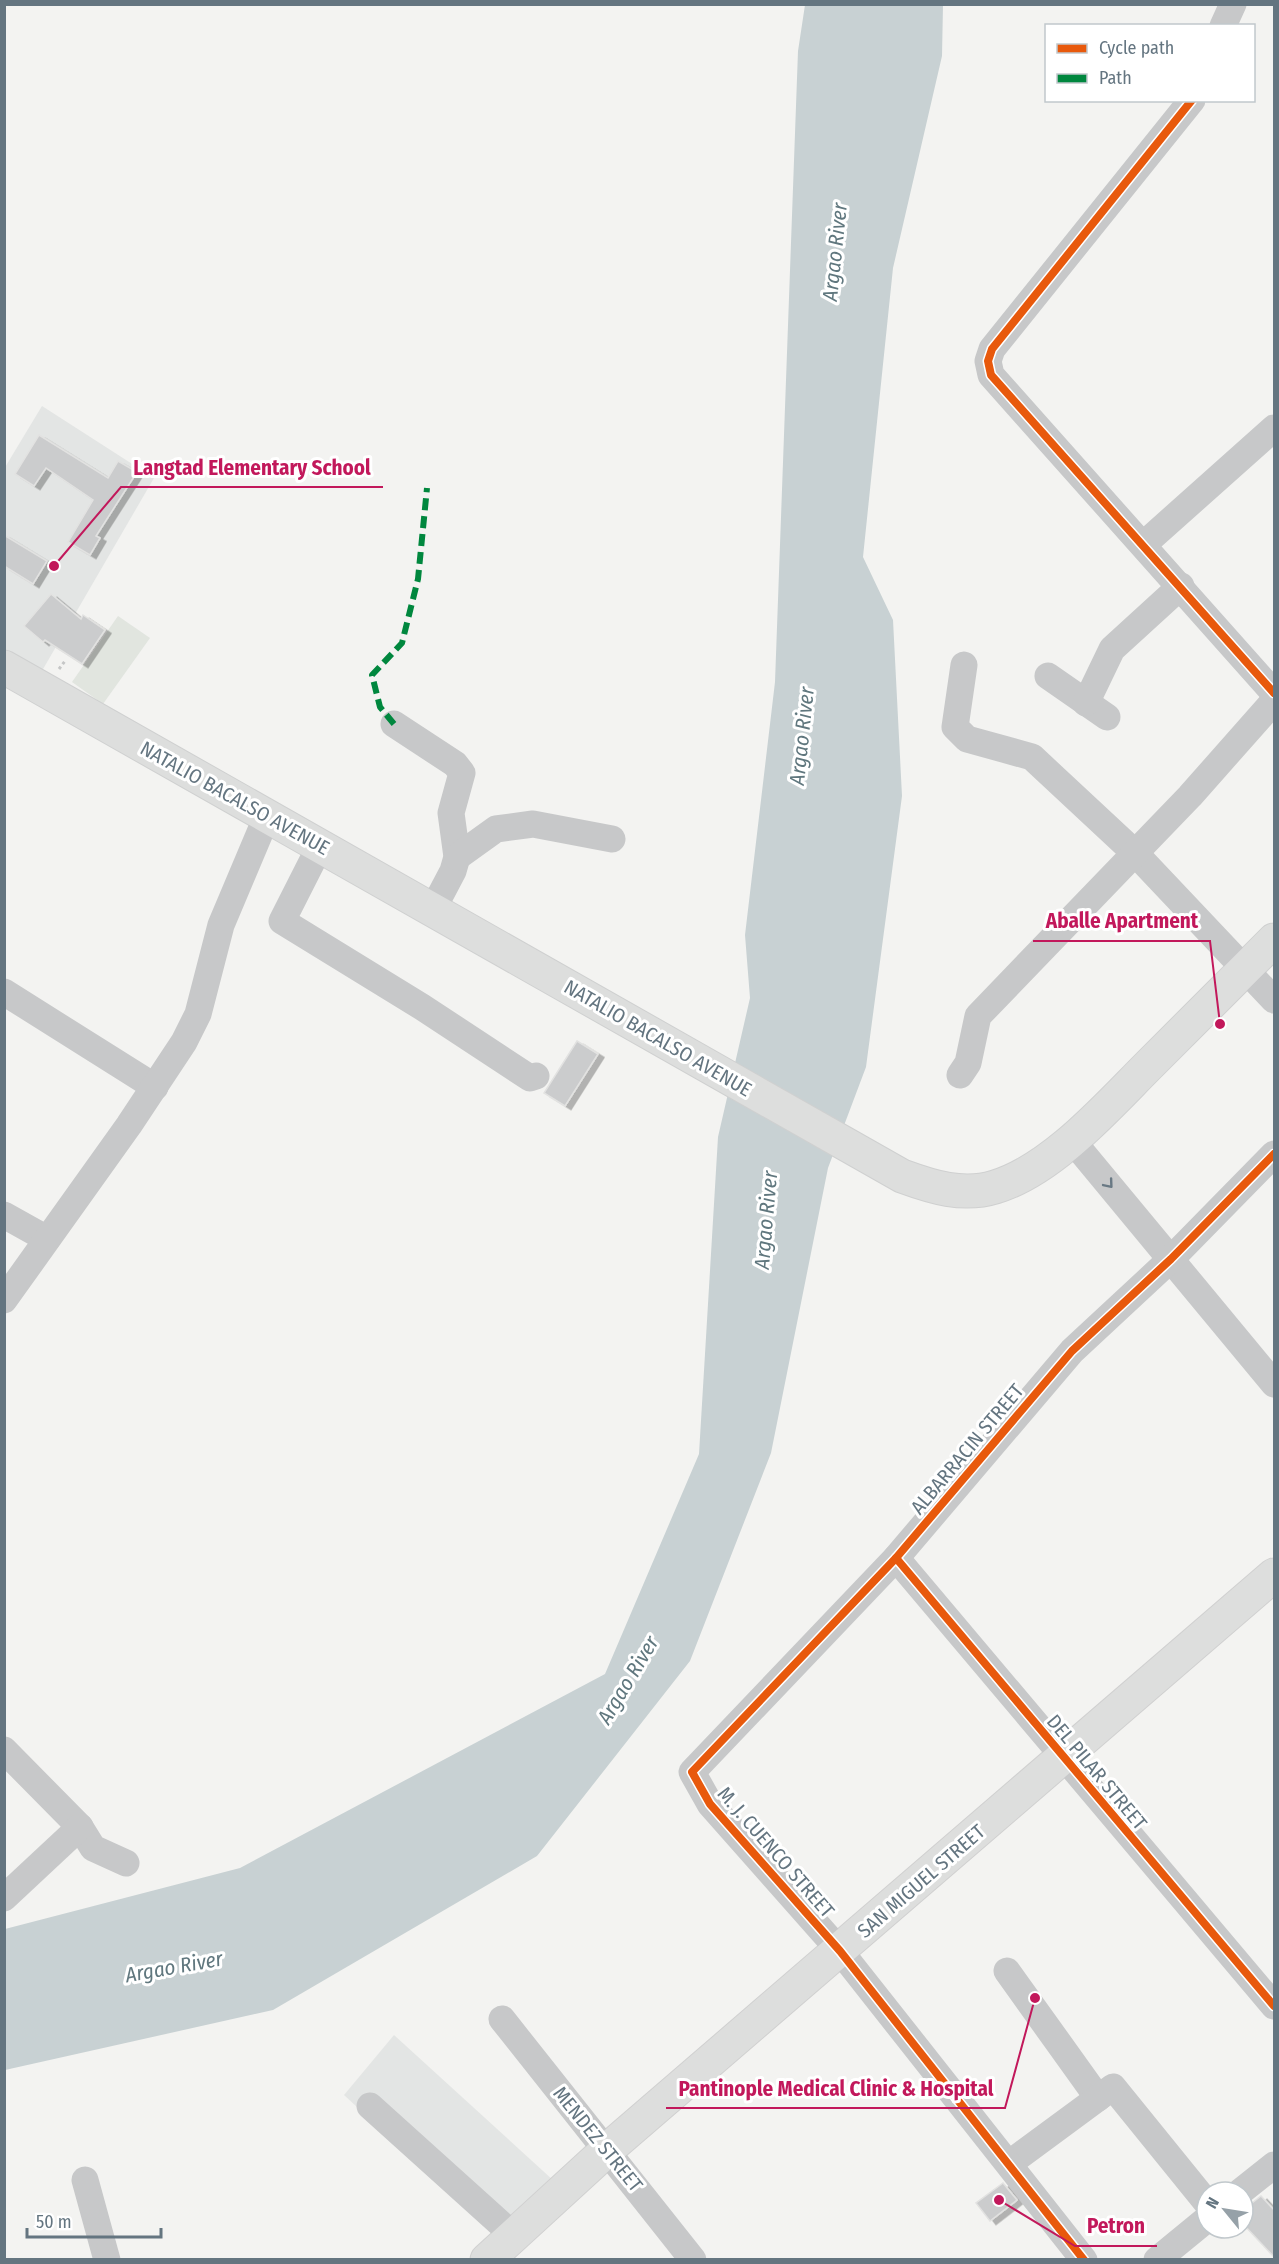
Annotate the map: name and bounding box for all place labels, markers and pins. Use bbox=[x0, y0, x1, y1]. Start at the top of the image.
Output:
callout: Langtad Elementary School bbox=[121, 448, 383, 487]
callout: Aballe Apartment bbox=[1033, 902, 1210, 941]
callout: Pantinople Medical Clinic & Hospital bbox=[666, 2069, 1005, 2108]
callout: Petron bbox=[1075, 2207, 1157, 2246]

